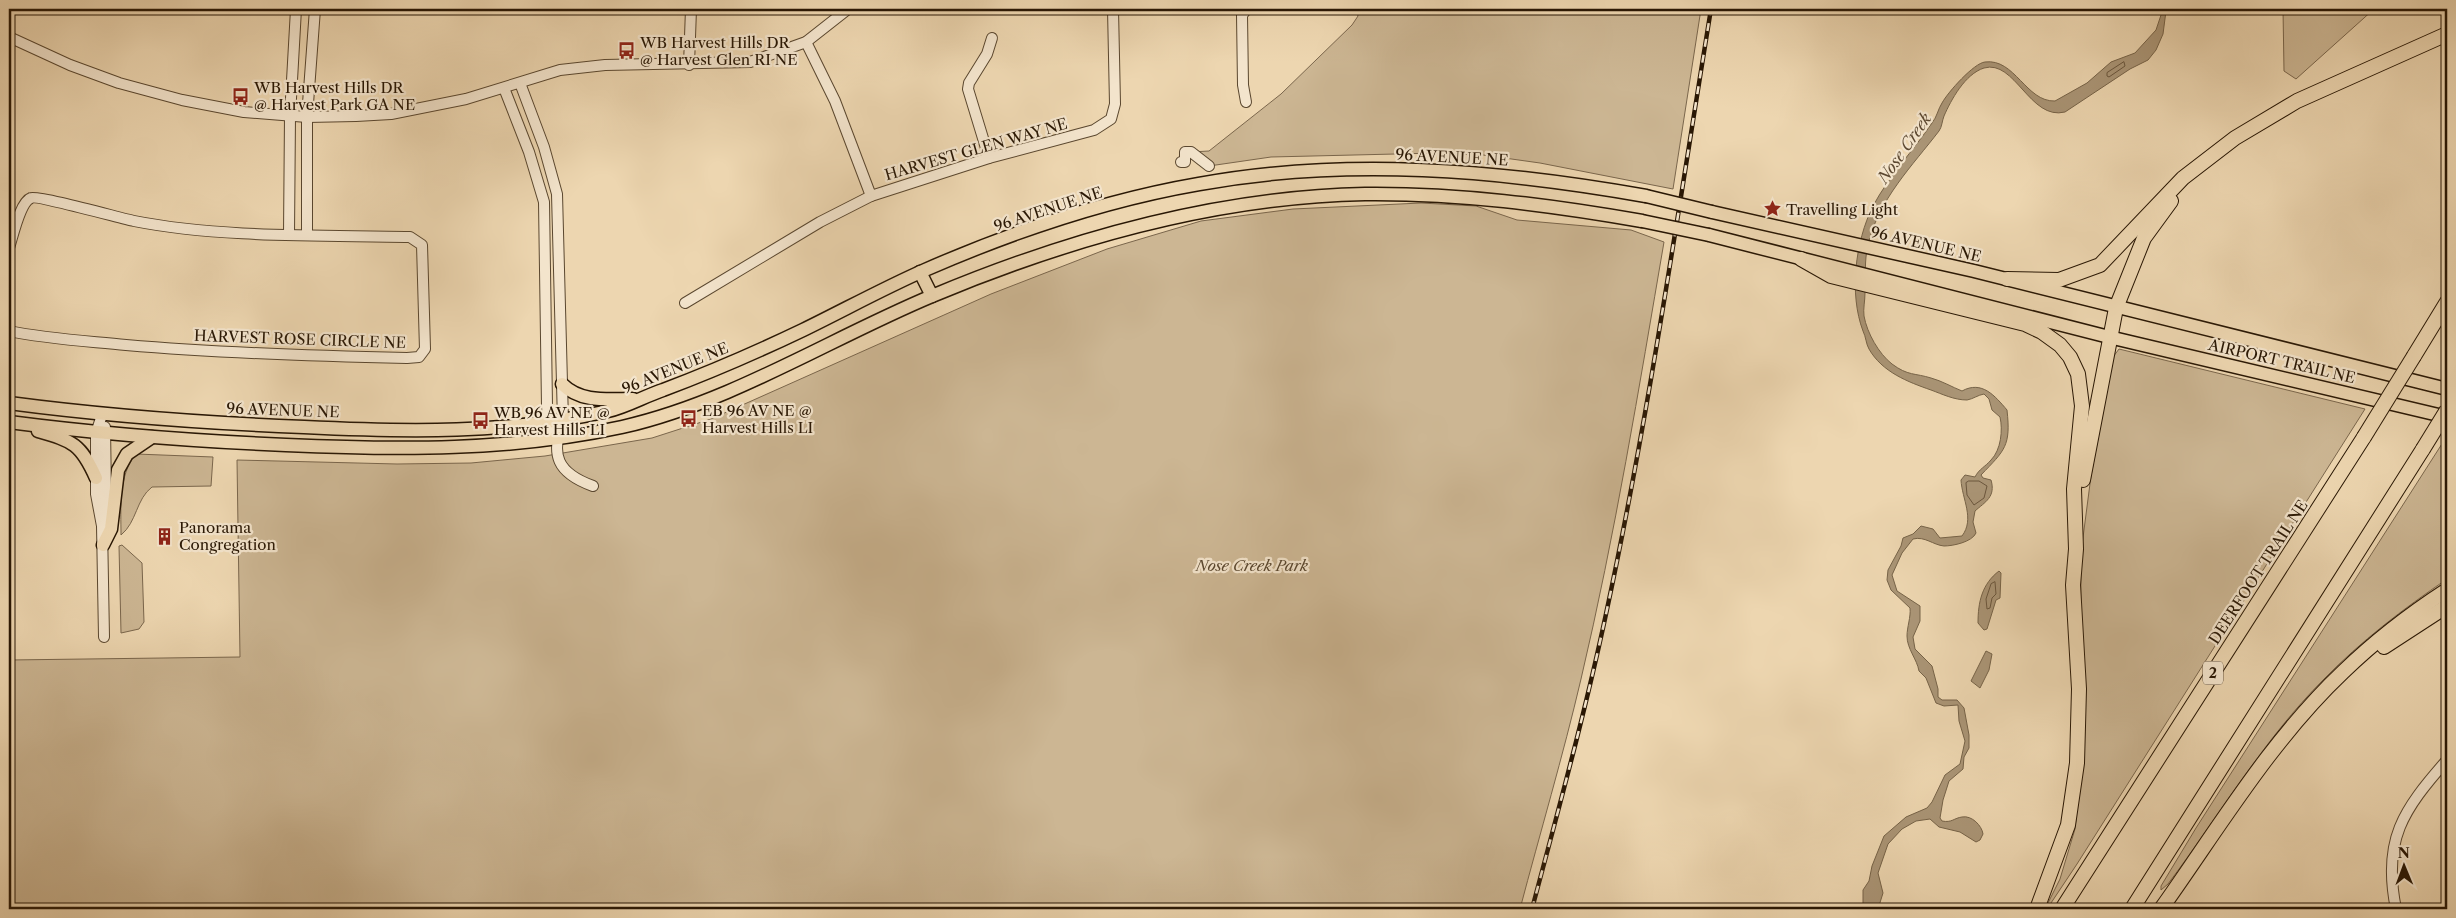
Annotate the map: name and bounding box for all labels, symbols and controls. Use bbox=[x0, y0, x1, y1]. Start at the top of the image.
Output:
place label: WB Harvest Hills DR @ Harvest Glen RI NE bbox=[639, 33, 798, 69]
bus stop icon: WB Harvest Hills DR @ Harvest Glen RI NE bbox=[616, 41, 636, 61]
place label: WB Harvest Hills DR @ Harvest Park GA NE bbox=[253, 78, 415, 114]
bus stop icon: WB Harvest Hills DR @ Harvest Park GA NE bbox=[230, 86, 250, 106]
water label: Nose Creek bbox=[1871, 109, 1936, 189]
street label: HARVEST GLEN WAY NE bbox=[882, 114, 1070, 184]
street label: 96 AVENUE NE bbox=[1395, 145, 1509, 169]
street label: 96 AVENUE NE bbox=[991, 182, 1105, 236]
place icon: Travelling Light bbox=[1762, 199, 1782, 219]
place label: Travelling Light bbox=[1786, 200, 1899, 219]
street label: 96 AVENUE NE bbox=[1869, 222, 1983, 266]
street label: HARVEST ROSE CIRCLE NE bbox=[194, 326, 406, 352]
street label: AIRPORT TRAIL NE bbox=[2206, 335, 2357, 387]
street label: 96 AVENUE NE bbox=[619, 338, 731, 398]
street label: 96 AVENUE NE bbox=[226, 399, 340, 421]
place label: EB 96 AV NE @ Harvest Hills LI bbox=[702, 401, 813, 437]
place label: WB 96 AV NE @ Harvest Hills LI bbox=[493, 403, 610, 439]
bus stop icon: EB 96 AV NE @ Harvest Hills LI bbox=[678, 409, 698, 429]
bus stop icon: WB 96 AV NE @ Harvest Hills LI bbox=[470, 411, 490, 431]
street label: DEERFOOT TRAIL NE bbox=[2204, 496, 2312, 648]
place label: Panorama Congregation bbox=[179, 518, 276, 554]
building icon: Panorama Congregation bbox=[155, 526, 175, 546]
park label: Nose Creek Park bbox=[1195, 556, 1308, 575]
road number: 2 bbox=[2203, 661, 2223, 684]
north arrow bbox=[2378, 840, 2428, 890]
text: N bbox=[2398, 844, 2410, 862]

